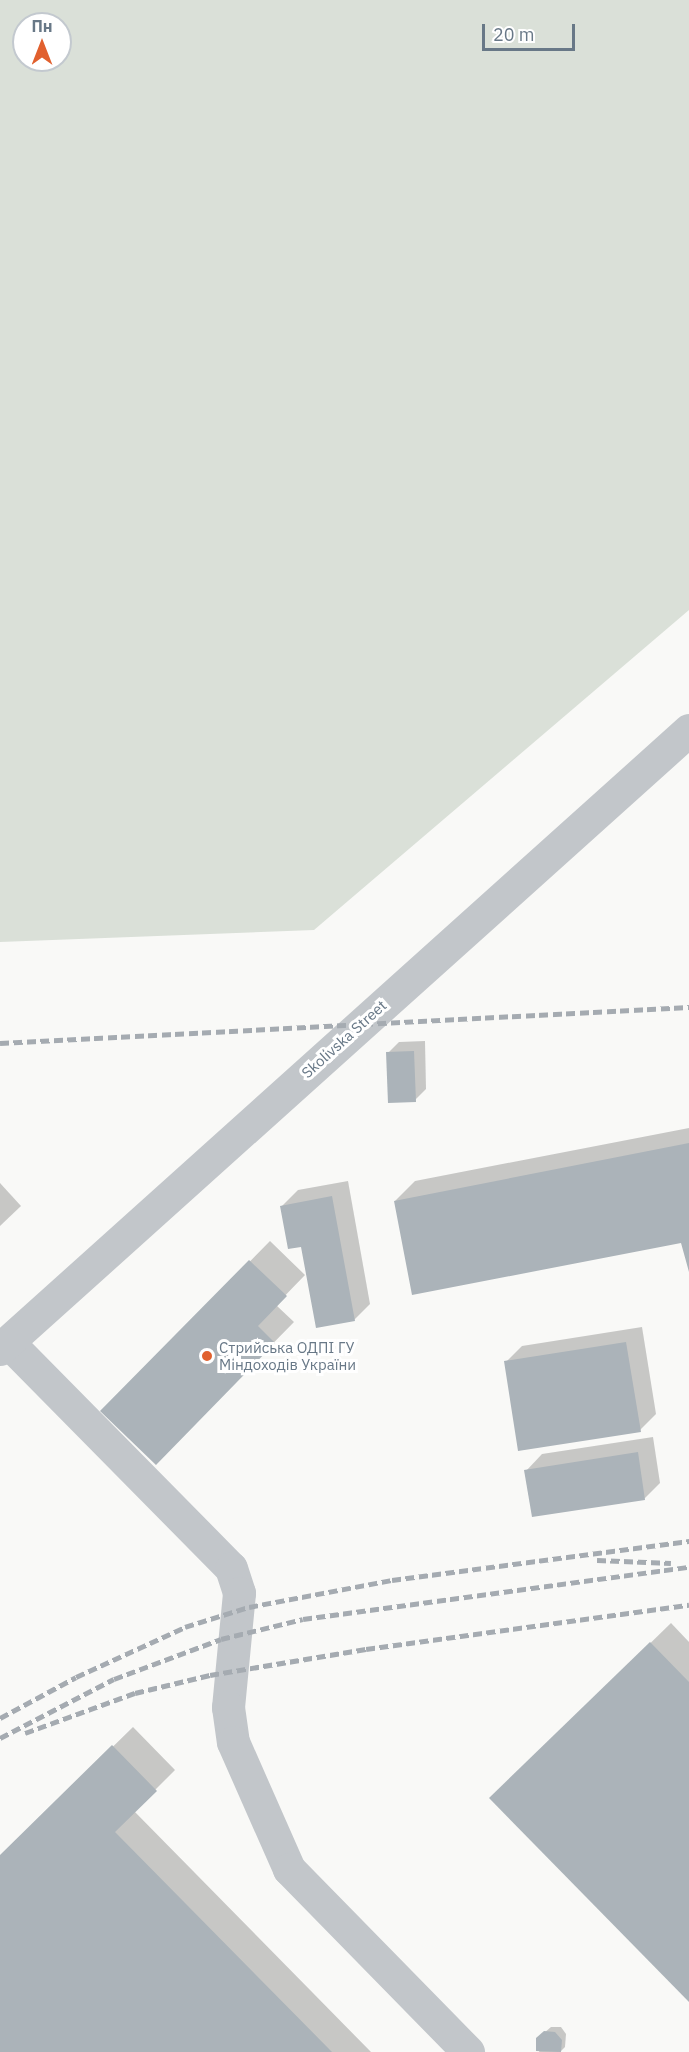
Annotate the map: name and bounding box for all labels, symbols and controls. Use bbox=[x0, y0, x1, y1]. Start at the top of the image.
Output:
north arrow bbox=[12, 12, 72, 72]
scale bar bbox=[485, 12, 578, 50]
text: Пн bbox=[31, 16, 53, 36]
text: 20 m bbox=[493, 23, 535, 46]
street label: Skolivska Street bbox=[298, 996, 390, 1082]
place label: Стрийська ОДПІ ГУ Міндоходів України bbox=[219, 1338, 356, 1373]
marker: Стрийська ОДПІ ГУ Міндоходів України bbox=[200, 1349, 214, 1363]

